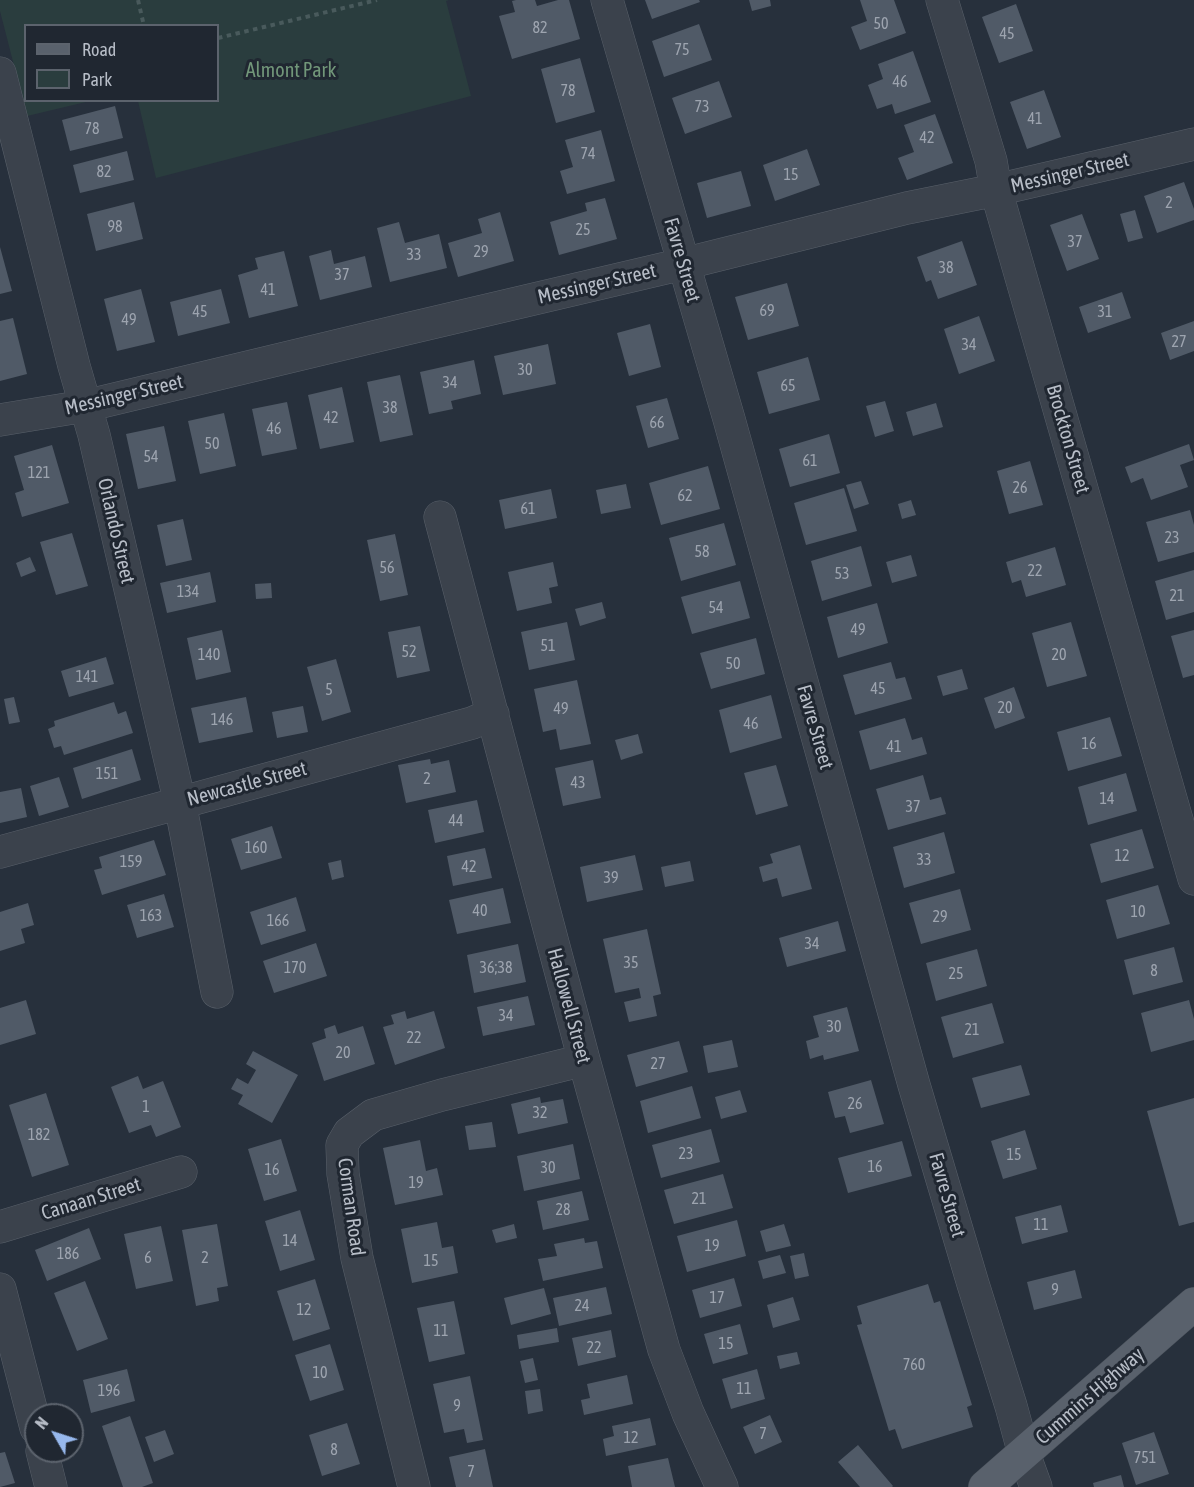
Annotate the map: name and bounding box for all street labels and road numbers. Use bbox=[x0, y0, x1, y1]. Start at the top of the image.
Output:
street label: Messinger Street bbox=[1008, 148, 1132, 198]
street label: Favre Street bbox=[659, 215, 705, 305]
street label: Messinger Street bbox=[535, 259, 659, 309]
street label: Messinger Street bbox=[62, 370, 186, 420]
street label: Brockton Street bbox=[1041, 382, 1095, 496]
street label: Orlando Street bbox=[92, 476, 140, 586]
street label: Favre Street bbox=[792, 682, 838, 772]
street label: Newcastle Street bbox=[185, 757, 309, 811]
street label: Hallowell Street bbox=[542, 946, 596, 1066]
street label: Favre Street bbox=[924, 1150, 970, 1240]
street label: Corman Road bbox=[332, 1156, 370, 1258]
street label: Canaan Street bbox=[38, 1172, 144, 1226]
street label: Cummins Highway bbox=[1031, 1343, 1149, 1449]

